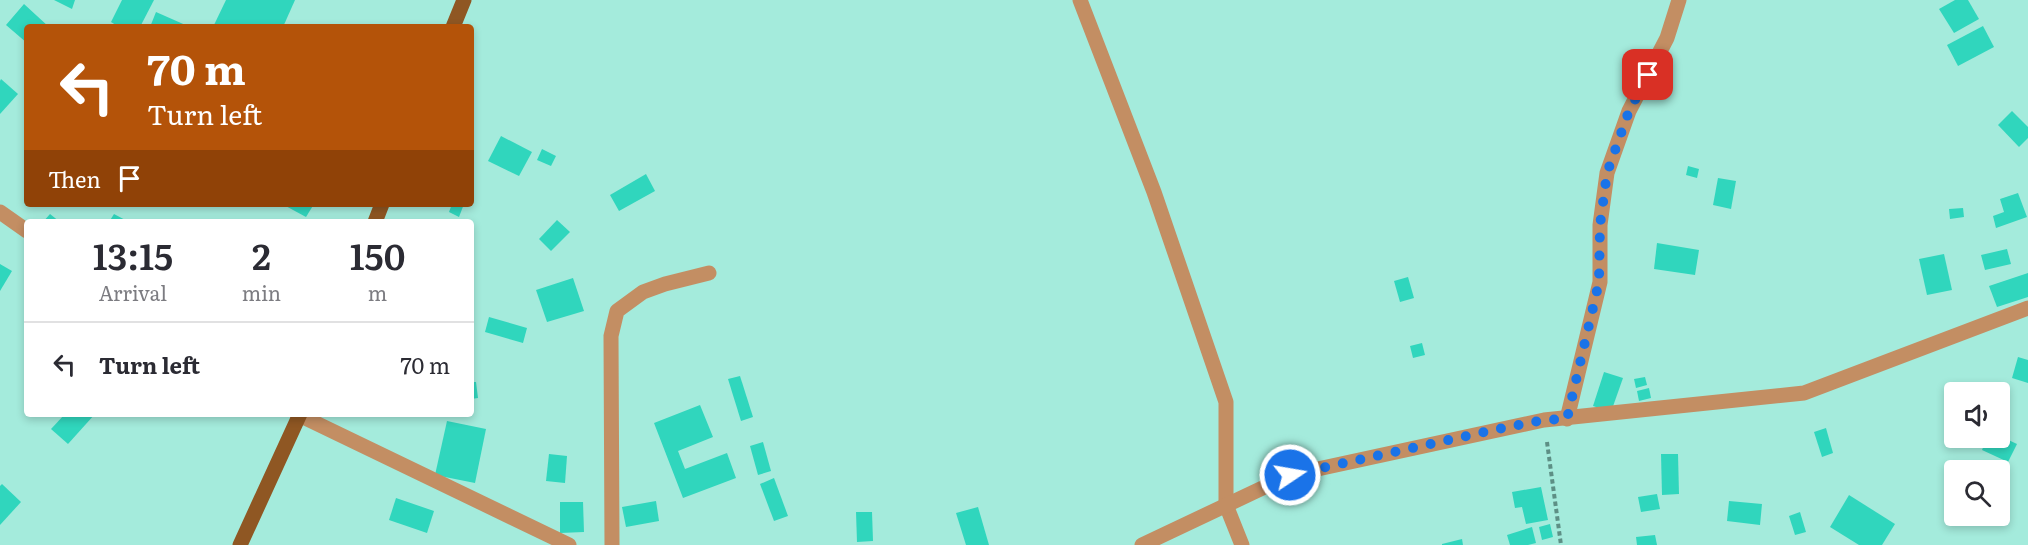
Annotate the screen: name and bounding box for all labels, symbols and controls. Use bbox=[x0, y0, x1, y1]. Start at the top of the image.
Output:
text: 70 m bbox=[147, 36, 246, 98]
icon: left bbox=[48, 48, 126, 126]
pin bbox=[1622, 49, 1673, 100]
icon: arrive bbox=[1631, 58, 1664, 91]
text: Turn left bbox=[147, 93, 262, 133]
text: Then bbox=[48, 162, 101, 195]
icon: arrive bbox=[113, 162, 146, 195]
text: 13:15 bbox=[93, 228, 173, 281]
text: 2 bbox=[252, 228, 271, 281]
text: 150 bbox=[350, 228, 405, 281]
text: Arrival bbox=[99, 277, 167, 307]
text: min bbox=[242, 277, 281, 307]
text: m bbox=[368, 277, 387, 307]
icon: left bbox=[48, 348, 81, 381]
text: Turn left bbox=[99, 348, 200, 381]
text: 70 m bbox=[400, 348, 450, 381]
map controls bbox=[1944, 382, 2010, 526]
button: sound bbox=[1944, 382, 2010, 448]
position arrow bbox=[1258, 443, 1322, 507]
button: search bbox=[1944, 460, 2010, 526]

